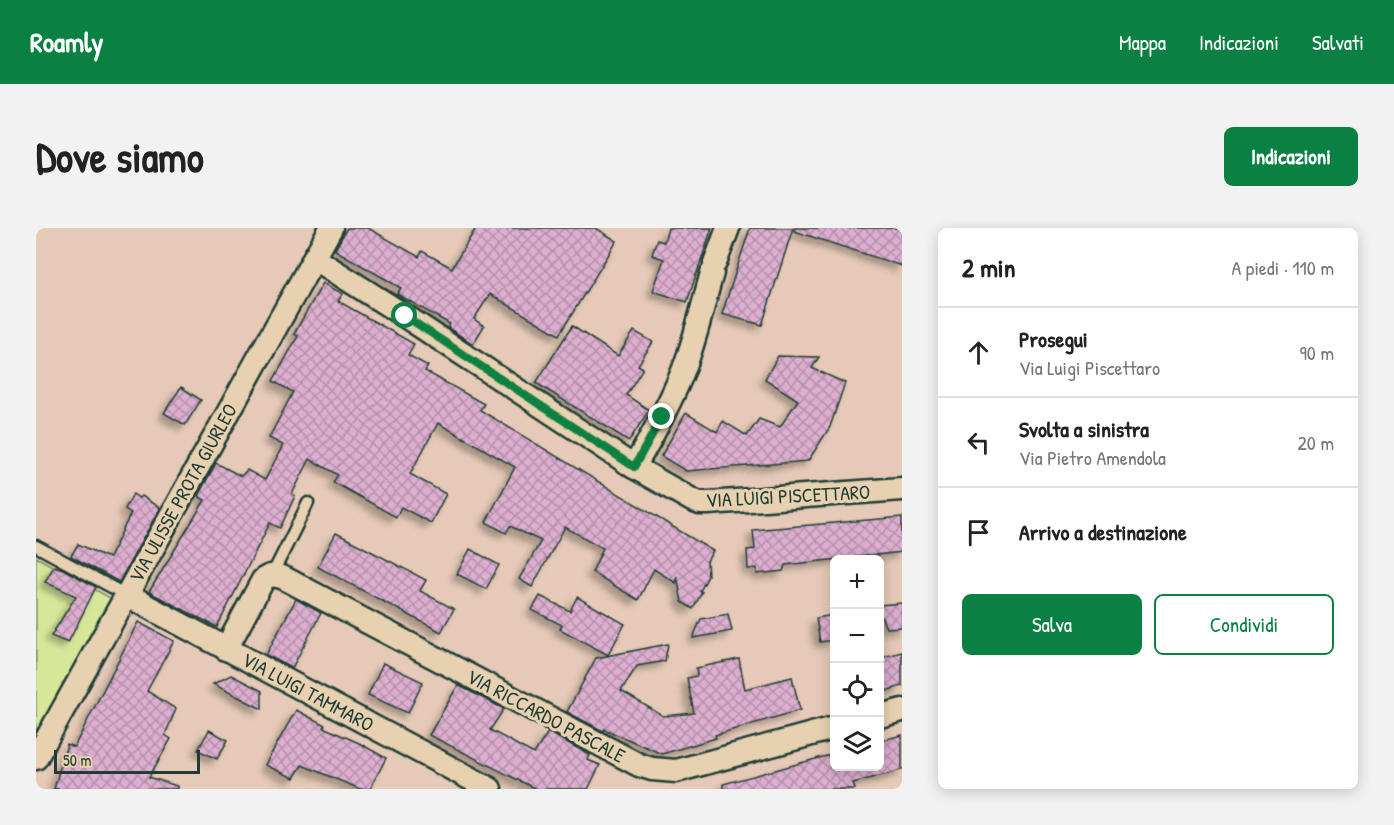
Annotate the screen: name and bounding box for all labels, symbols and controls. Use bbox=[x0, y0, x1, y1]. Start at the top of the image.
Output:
text: Roamly bbox=[30, 23, 103, 61]
text: Mappa bbox=[1119, 28, 1166, 57]
text: Indicazioni bbox=[1199, 28, 1279, 57]
text: Salvati bbox=[1312, 28, 1364, 57]
button: Indicazioni bbox=[1224, 127, 1358, 186]
text: Dove siamo bbox=[36, 128, 204, 185]
text: 2 min bbox=[962, 250, 1015, 285]
text: A piedi · 110 m bbox=[1231, 254, 1334, 281]
route start bbox=[391, 302, 417, 328]
text: Prosegui bbox=[1019, 324, 1088, 354]
icon: ahead bbox=[962, 336, 995, 369]
text: 90 m bbox=[1300, 339, 1334, 366]
text: Via Luigi Piscettaro bbox=[1019, 354, 1160, 381]
street label: VIA ULISSE PROTA GIURLEO bbox=[122, 399, 243, 587]
route end bbox=[648, 403, 674, 429]
text: Svolta a sinistra bbox=[1019, 414, 1149, 444]
icon: left bbox=[962, 426, 995, 459]
text: 20 m bbox=[1297, 429, 1334, 456]
text: Via Pietro Amendola bbox=[1019, 444, 1166, 471]
street label: VIA LUIGI PISCETTARO bbox=[705, 478, 871, 513]
icon: arrive bbox=[962, 516, 995, 549]
text: Arrivo a destinazione bbox=[1019, 517, 1187, 547]
map controls bbox=[830, 555, 884, 771]
button: + bbox=[830, 555, 884, 609]
button: Salva bbox=[962, 594, 1142, 655]
button: Condividi bbox=[1154, 594, 1334, 655]
button: − bbox=[830, 609, 884, 663]
street label: VIA LUIGI TAMMARO bbox=[238, 646, 379, 738]
street label: VIA RICCARDO PASCALE bbox=[462, 662, 630, 769]
button: locate bbox=[830, 663, 884, 717]
button: layers bbox=[830, 717, 884, 771]
scale bar bbox=[54, 747, 200, 774]
text: 50 m bbox=[63, 749, 92, 771]

